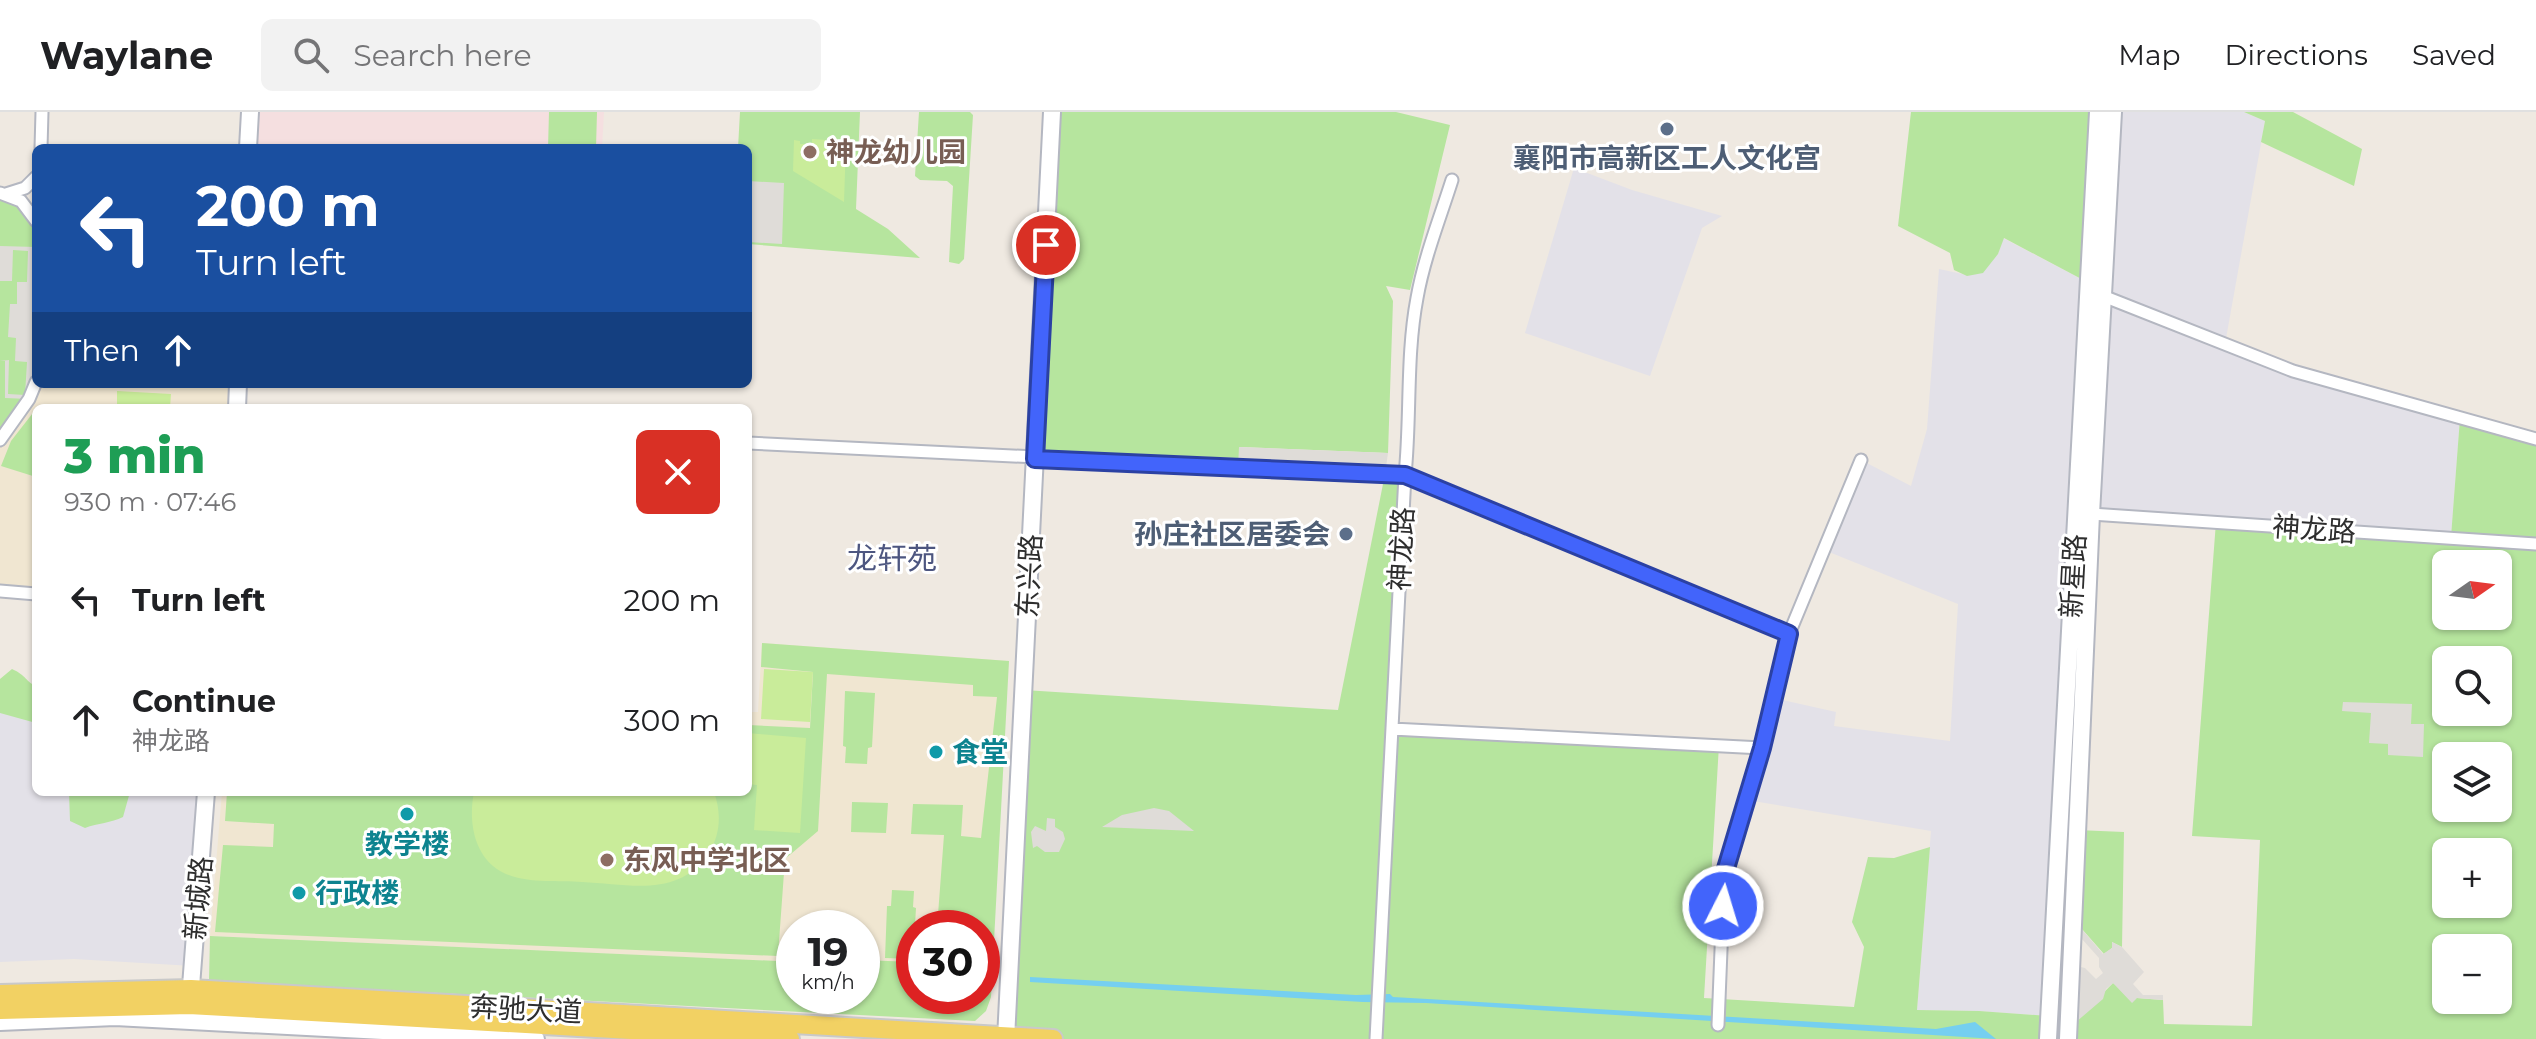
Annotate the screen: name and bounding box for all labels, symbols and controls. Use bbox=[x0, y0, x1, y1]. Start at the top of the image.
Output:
search box bbox=[261, 19, 821, 91]
text: Waylane bbox=[40, 32, 213, 79]
icon: search bbox=[289, 33, 333, 77]
text: Search here bbox=[353, 37, 532, 74]
text: Map bbox=[2118, 38, 2180, 72]
text: Directions bbox=[2224, 38, 2368, 72]
text: Saved bbox=[2412, 38, 2496, 72]
marker: 襄阳市高新区工人文化宫 bbox=[1658, 120, 1676, 138]
place label: 神龙幼儿园 bbox=[826, 135, 966, 169]
place label: 襄阳市高新区工人文化宫 bbox=[1513, 141, 1821, 175]
marker: 神龙幼儿园 bbox=[801, 143, 819, 161]
text: 200 m bbox=[196, 172, 380, 240]
icon: left bbox=[64, 176, 168, 280]
pin bbox=[1012, 211, 1080, 279]
icon: arrive bbox=[1024, 223, 1068, 267]
text: Turn left bbox=[196, 240, 347, 284]
icon: ahead bbox=[156, 328, 200, 372]
text: Then bbox=[64, 332, 140, 369]
text: 3 min bbox=[64, 427, 206, 485]
button: close bbox=[636, 430, 720, 514]
text: 930 m · 07:46 bbox=[64, 486, 236, 518]
street label: 神龙路 bbox=[1382, 506, 1420, 592]
street label: 神龙路 bbox=[2271, 509, 2357, 549]
place label: 孙庄社区居委会 bbox=[1134, 517, 1330, 551]
marker: 孙庄社区居委会 bbox=[1337, 525, 1355, 543]
street label: 东兴路 bbox=[1010, 533, 1048, 619]
street label: 新星路 bbox=[2054, 533, 2092, 619]
district label: 龙轩苑 bbox=[847, 540, 937, 577]
north arrow bbox=[2432, 550, 2512, 630]
map controls bbox=[2432, 550, 2512, 1014]
icon: left bbox=[64, 578, 108, 622]
text: Turn left bbox=[132, 582, 265, 619]
text: 200 m bbox=[624, 582, 720, 619]
button: search bbox=[2432, 646, 2512, 726]
text: Continue bbox=[132, 683, 276, 720]
icon: ahead bbox=[64, 698, 108, 742]
text: 300 m bbox=[624, 702, 720, 739]
text: 神龙路 bbox=[132, 725, 210, 757]
place label: 食堂 bbox=[952, 735, 1008, 769]
button: layers bbox=[2432, 742, 2512, 822]
marker: 食堂 bbox=[927, 743, 945, 761]
marker: 教学楼 bbox=[398, 805, 416, 823]
place label: 教学楼 bbox=[365, 827, 449, 861]
button: + bbox=[2432, 838, 2512, 918]
place label: 东风中学北区 bbox=[623, 843, 791, 877]
marker: 东风中学北区 bbox=[598, 851, 616, 869]
street label: 新城路 bbox=[177, 855, 219, 941]
position arrow bbox=[1681, 864, 1765, 948]
place label: 行政楼 bbox=[315, 876, 399, 910]
marker: 行政楼 bbox=[290, 884, 308, 902]
speed limit sign: 30 bbox=[896, 910, 1000, 1014]
text: 19 bbox=[807, 927, 849, 976]
button: − bbox=[2432, 934, 2512, 1014]
text: km/h bbox=[801, 970, 855, 994]
street label: 奔驰大道 bbox=[469, 989, 583, 1029]

